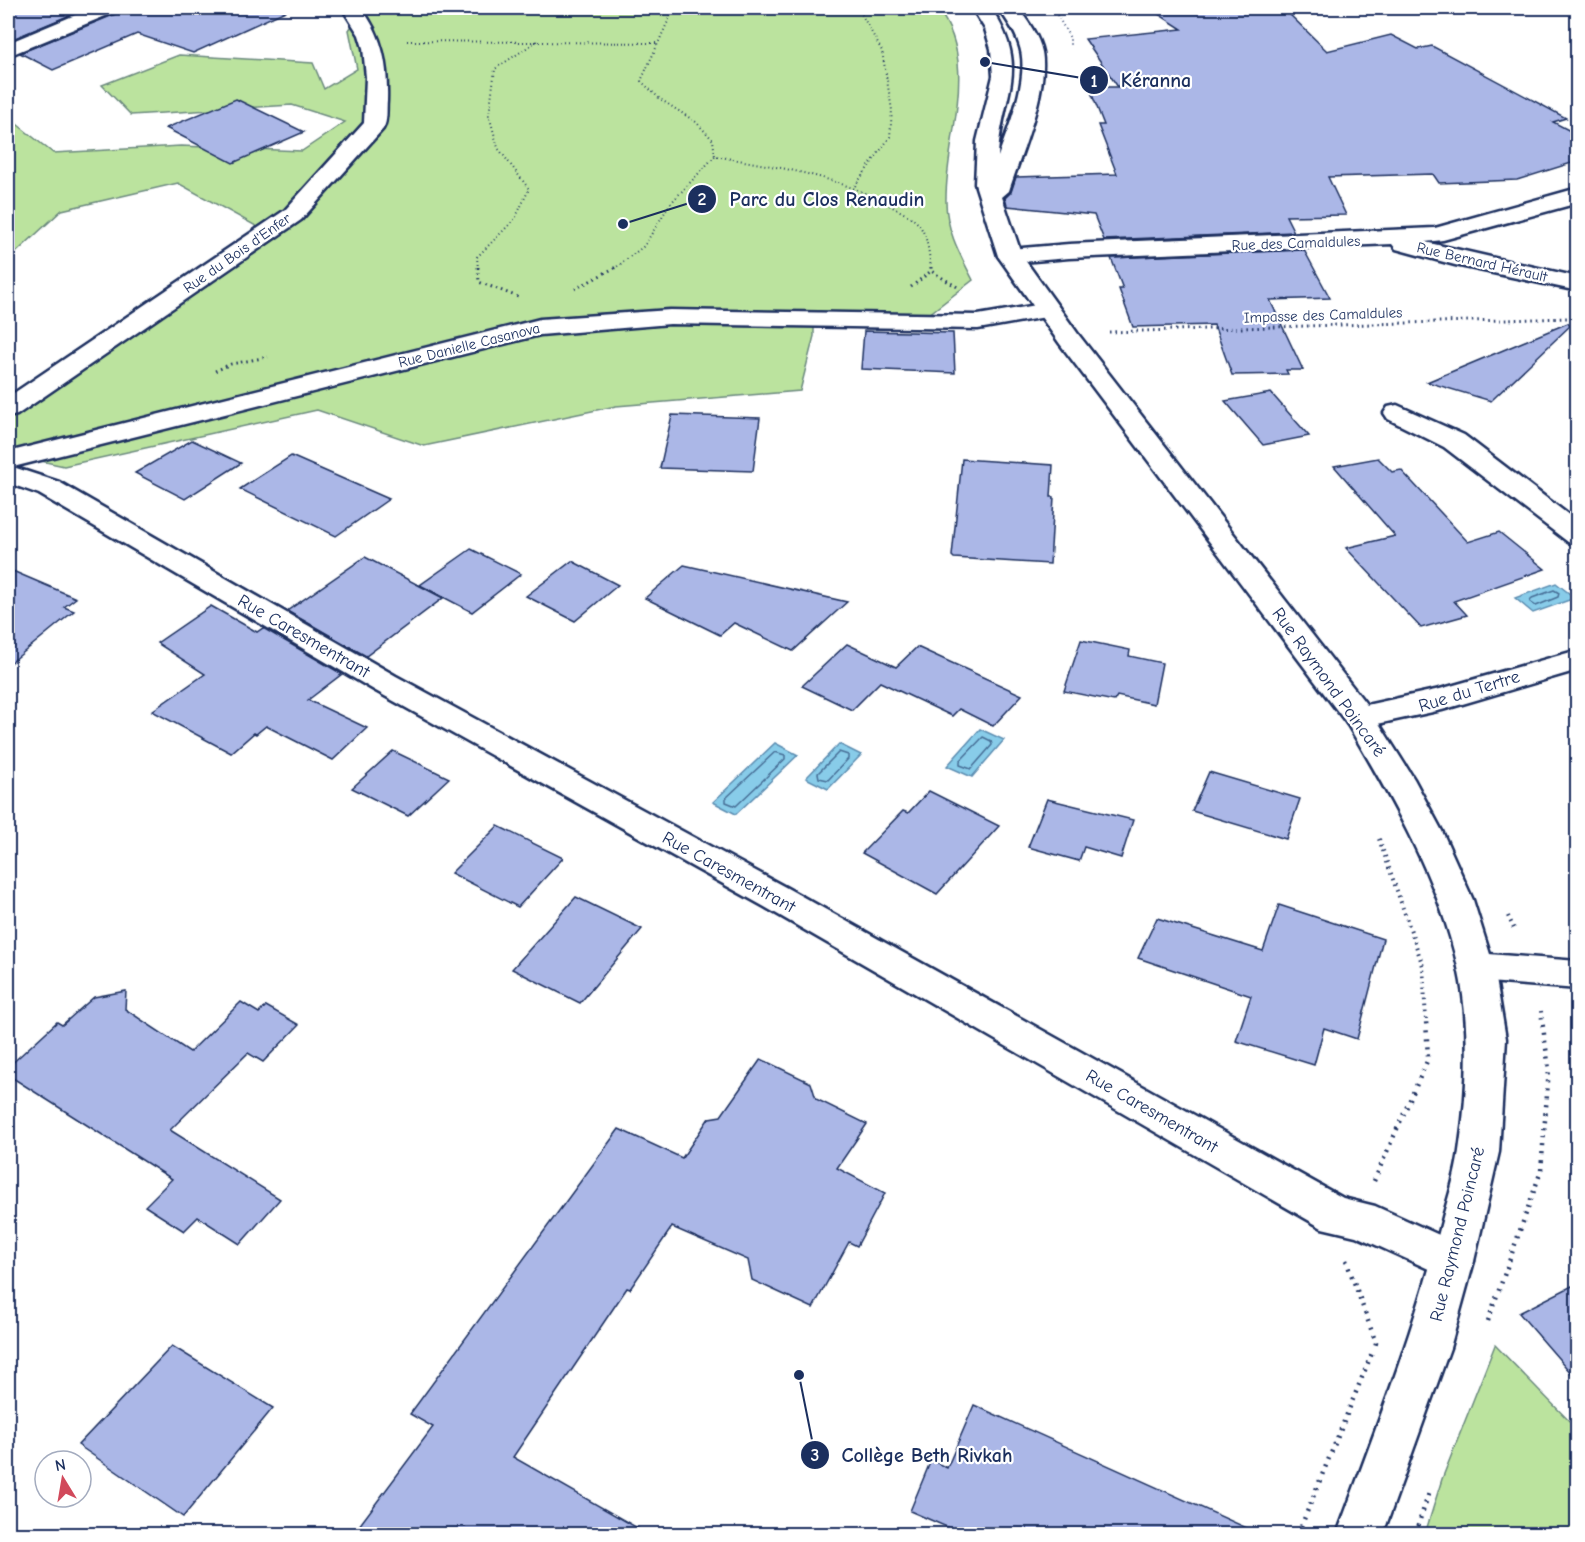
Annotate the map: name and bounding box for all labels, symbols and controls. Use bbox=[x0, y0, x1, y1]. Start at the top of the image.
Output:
callout: Kéranna bbox=[1079, 61, 1204, 99]
text: Kéranna bbox=[1121, 69, 1191, 92]
text: 1 bbox=[1090, 71, 1098, 92]
callout: Parc du Clos Renaudin bbox=[687, 180, 936, 218]
text: Parc du Clos Renaudin bbox=[730, 188, 924, 211]
text: 2 bbox=[698, 189, 707, 210]
street label: Rue du Bois d'Enfer bbox=[180, 209, 294, 297]
street label: Rue des Camaldules bbox=[1231, 232, 1361, 254]
street label: Rue Bernard Hérault bbox=[1415, 238, 1550, 286]
street label: Impasse des Camaldules bbox=[1243, 303, 1403, 327]
street label: Rue Danielle Casanova bbox=[396, 319, 542, 371]
street label: Rue Caresmentrant bbox=[234, 590, 374, 683]
street label: Rue Raymond Poincaré bbox=[1267, 604, 1390, 761]
street label: Rue du Tertre bbox=[1416, 666, 1522, 717]
street label: Rue Caresmentrant bbox=[659, 827, 800, 918]
street label: Rue Caresmentrant bbox=[1082, 1065, 1222, 1158]
street label: Rue Raymond Poincaré bbox=[1426, 1145, 1489, 1324]
callout: Collège Beth Rivkah bbox=[800, 1436, 1025, 1474]
text: Collège Beth Rivkah bbox=[842, 1444, 1012, 1467]
text: 3 bbox=[811, 1445, 819, 1466]
north arrow bbox=[33, 1449, 93, 1509]
text: N bbox=[53, 1455, 67, 1475]

